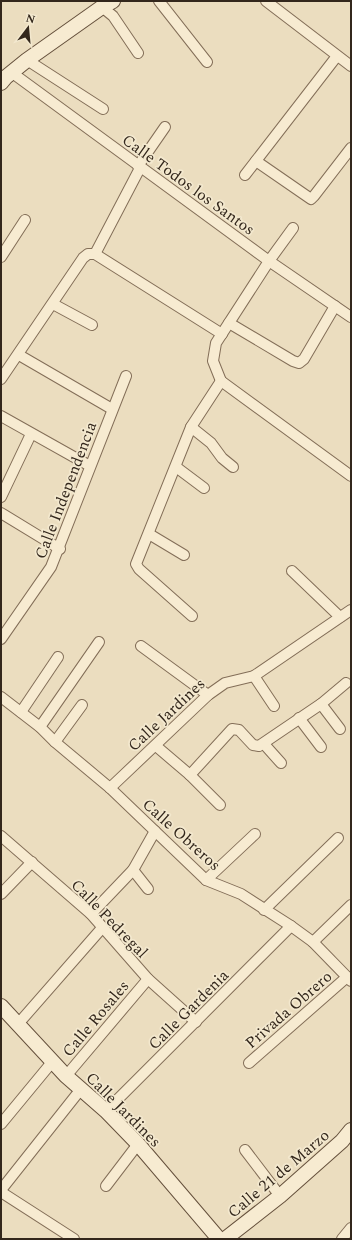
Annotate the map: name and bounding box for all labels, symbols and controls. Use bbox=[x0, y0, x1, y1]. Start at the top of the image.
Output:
north arrow bbox=[8, 8, 48, 48]
text: N bbox=[24, 9, 37, 28]
street label: Calle Todos los Santos bbox=[117, 128, 260, 241]
street label: Calle Independencia bbox=[29, 418, 103, 563]
street label: Calle Jardines bbox=[123, 672, 211, 757]
street label: Calle Obreros bbox=[137, 793, 226, 877]
street label: Calle Pedregal bbox=[65, 874, 153, 964]
street label: Calle Gardenia bbox=[143, 964, 235, 1056]
street label: Privada Obrero bbox=[240, 965, 338, 1054]
street label: Calle Rosales bbox=[56, 975, 135, 1062]
street label: Calle Jardines bbox=[80, 1066, 167, 1153]
street label: Calle 21 de Marzo bbox=[222, 1124, 335, 1224]

